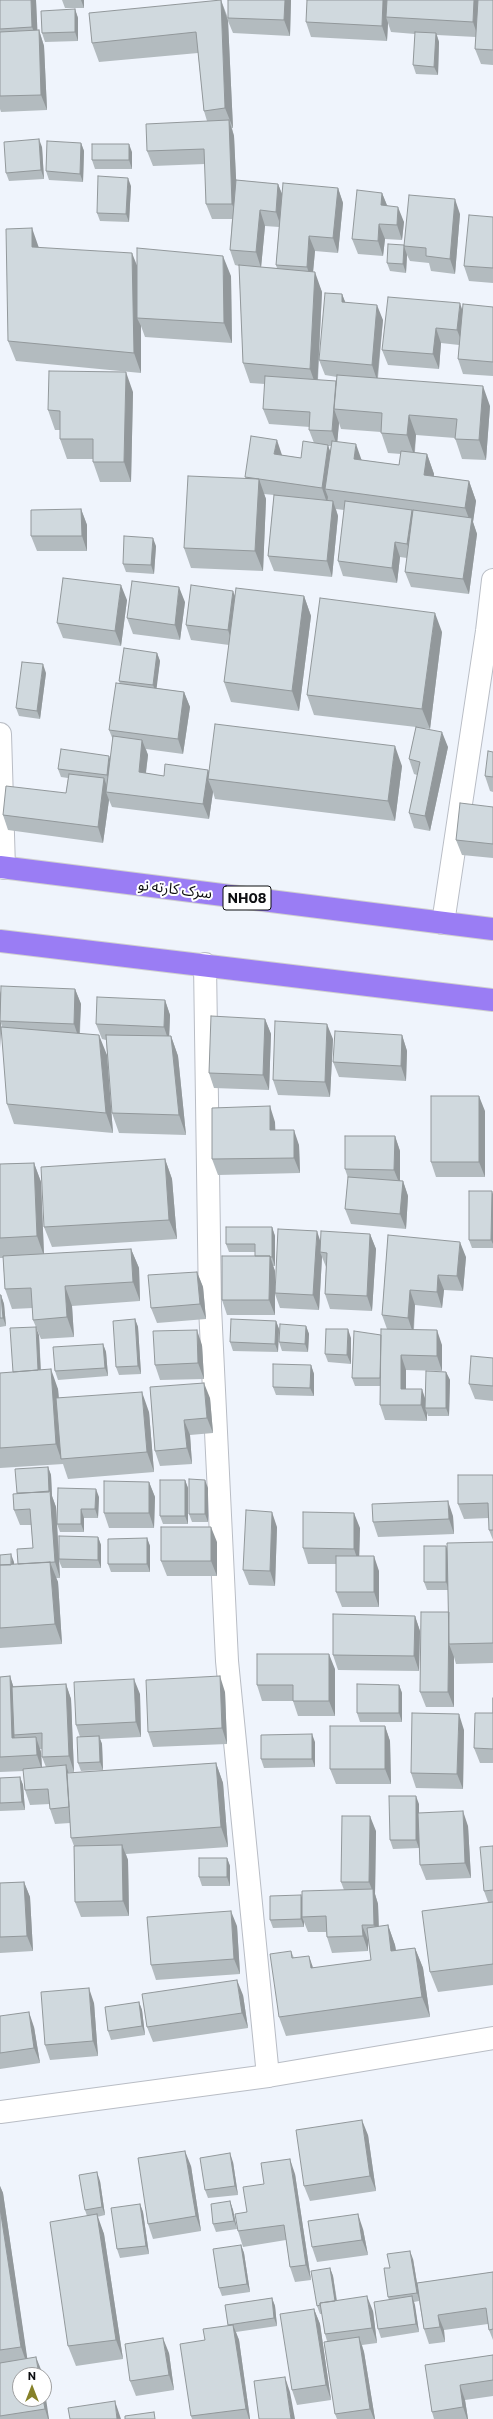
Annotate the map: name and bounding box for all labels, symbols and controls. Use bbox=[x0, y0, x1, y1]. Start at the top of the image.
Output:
street label: سرک کارته نو bbox=[137, 876, 213, 902]
road number: NH08 bbox=[223, 886, 271, 910]
north arrow bbox=[12, 2367, 52, 2407]
text: N bbox=[28, 2369, 36, 2382]

